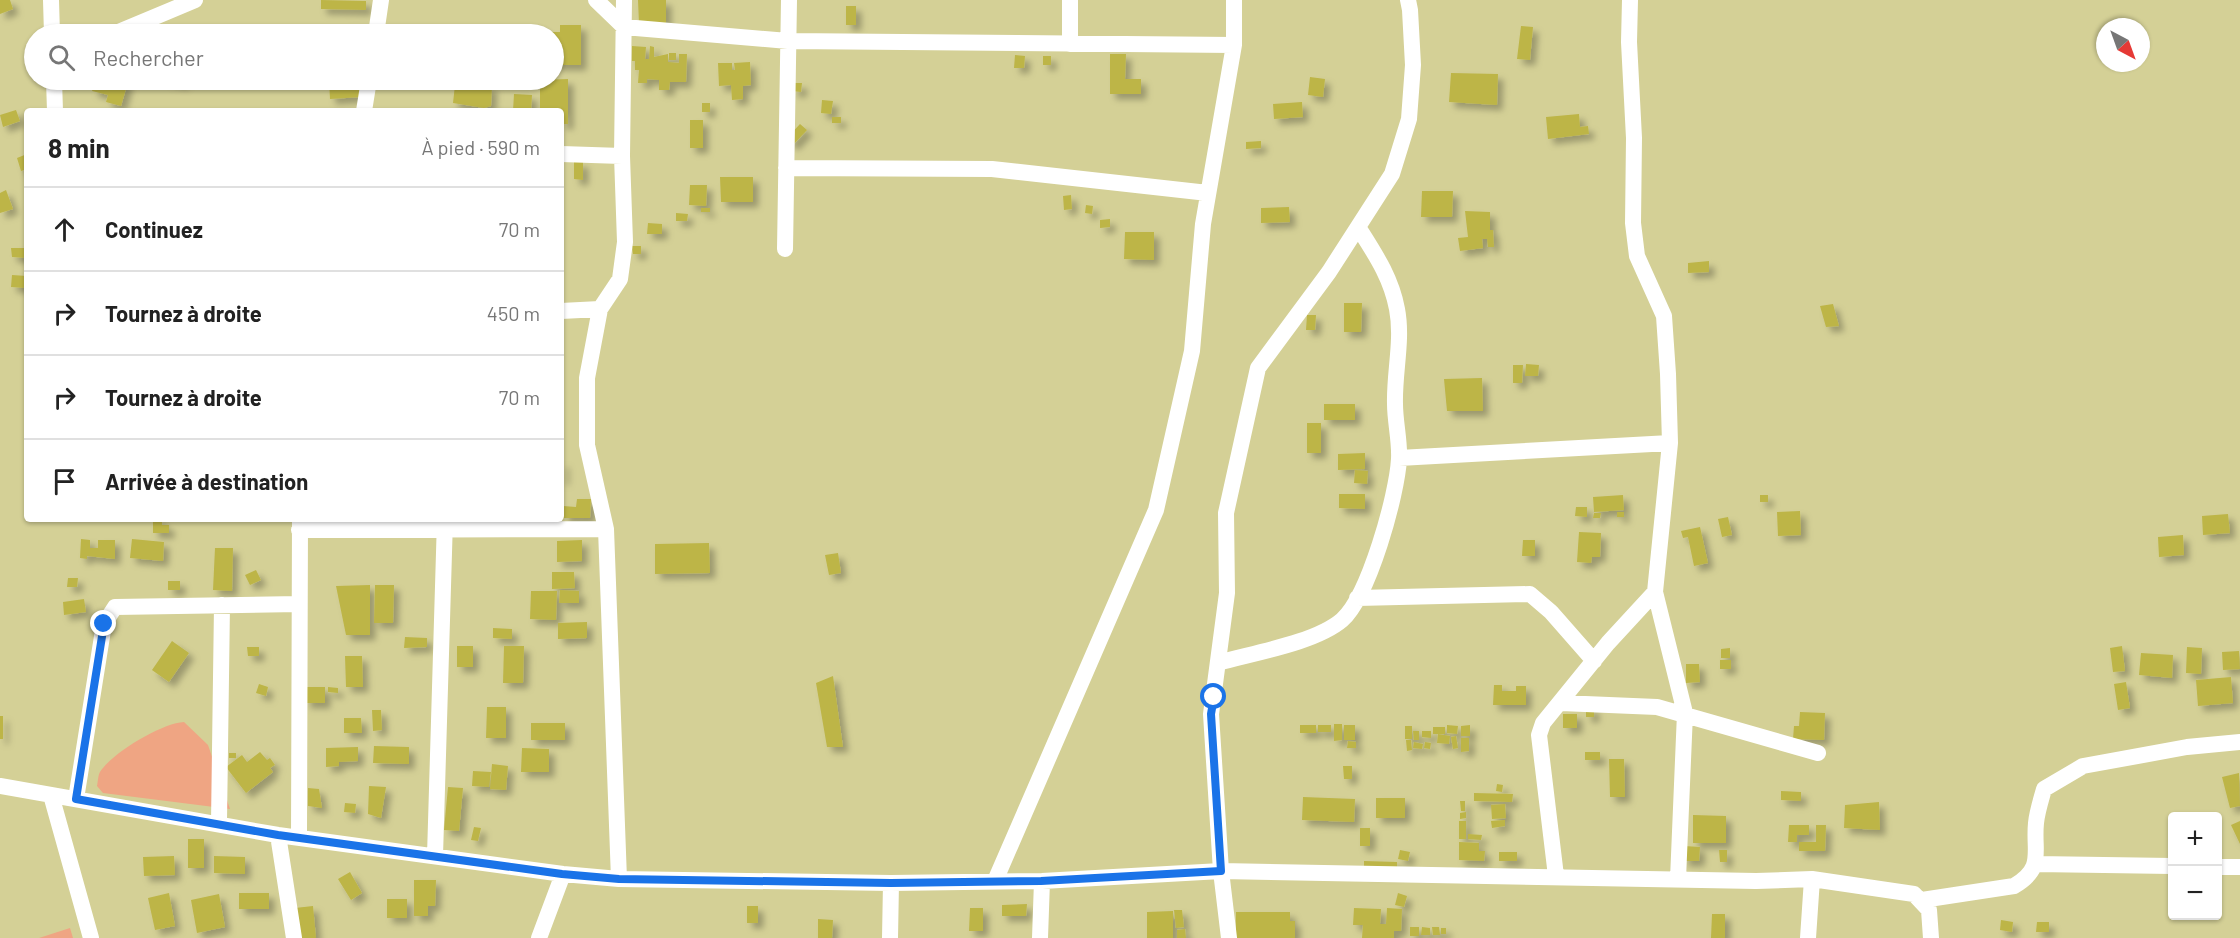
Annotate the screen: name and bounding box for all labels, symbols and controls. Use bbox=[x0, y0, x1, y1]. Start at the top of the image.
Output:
north arrow bbox=[2096, 18, 2150, 72]
search box bbox=[24, 24, 564, 90]
icon: search bbox=[45, 41, 78, 74]
text: Rechercher bbox=[93, 44, 204, 70]
text: 8 min bbox=[48, 132, 110, 163]
text: À pied · 590 m bbox=[421, 135, 540, 159]
icon: ahead bbox=[48, 213, 81, 246]
text: Continuez bbox=[105, 216, 203, 242]
text: 70 m bbox=[499, 217, 540, 241]
icon: right bbox=[48, 297, 81, 330]
text: Tournez à droite bbox=[105, 300, 262, 326]
text: 450 m bbox=[487, 301, 540, 325]
icon: right bbox=[48, 381, 81, 414]
text: Tournez à droite bbox=[105, 384, 262, 410]
text: 70 m bbox=[499, 385, 540, 409]
icon: arrive bbox=[48, 465, 81, 498]
text: Arrivée à destination bbox=[105, 468, 308, 494]
route end bbox=[90, 610, 116, 636]
route start bbox=[1200, 683, 1226, 709]
map controls bbox=[2168, 812, 2222, 920]
button: + bbox=[2168, 812, 2222, 866]
button: − bbox=[2168, 866, 2222, 920]

